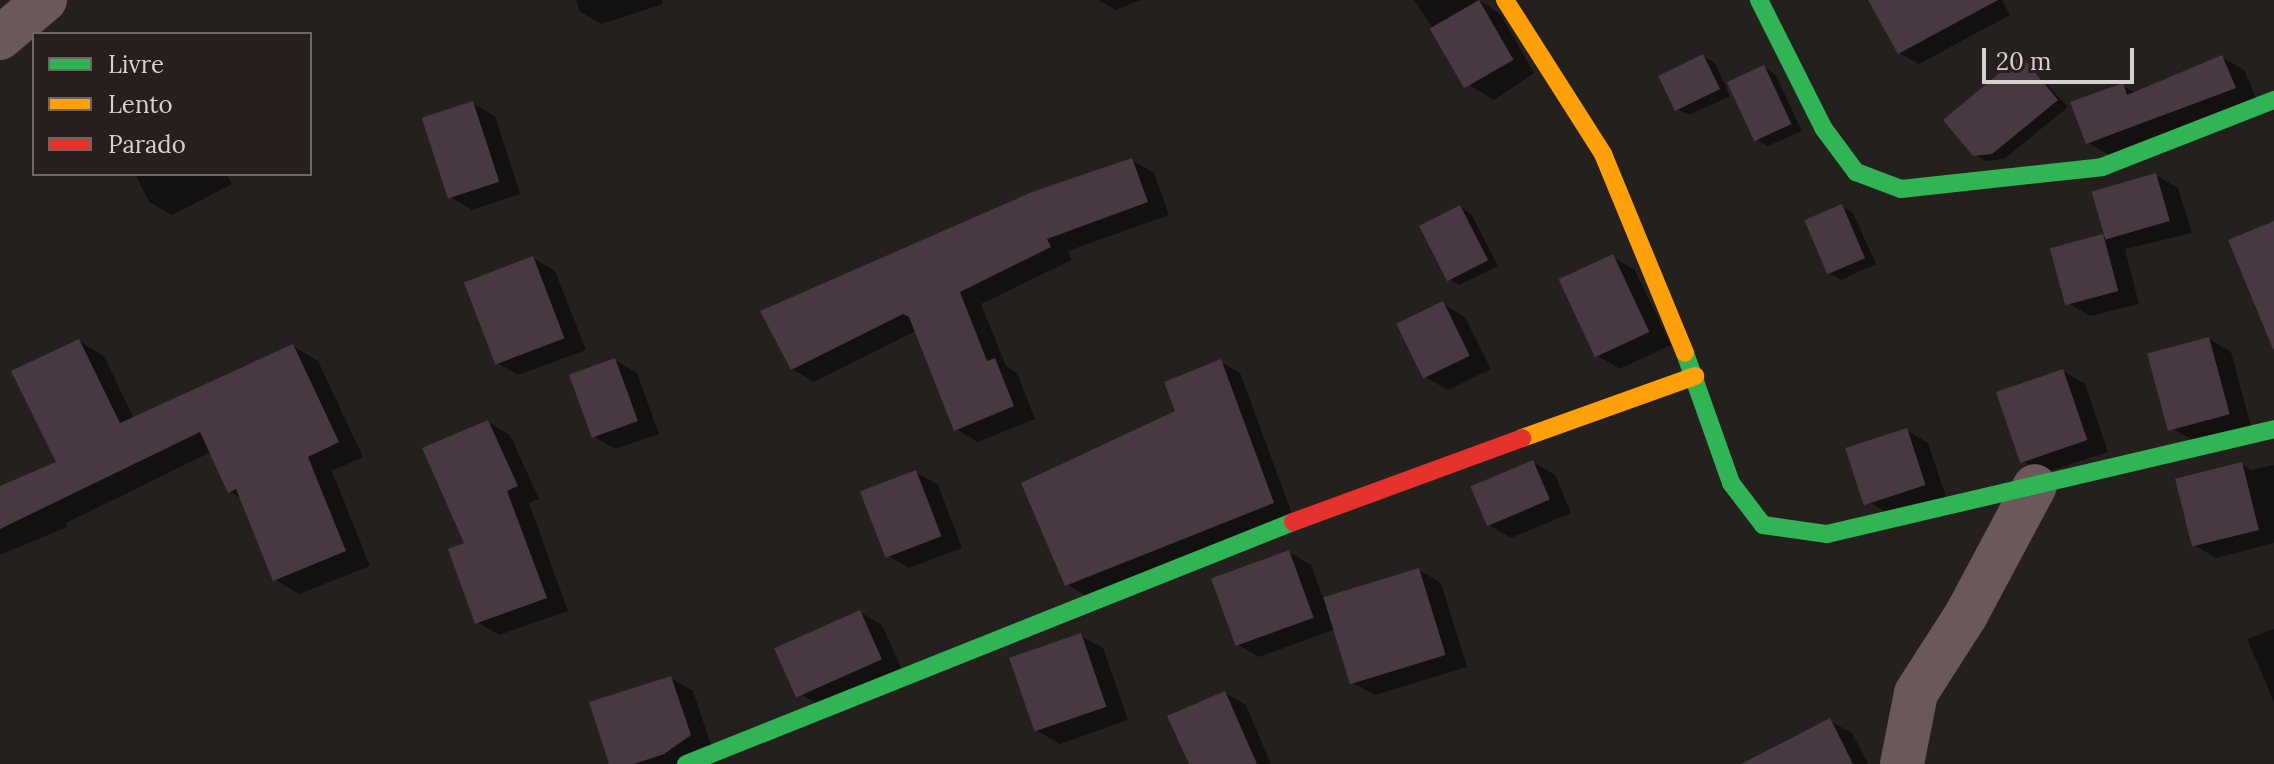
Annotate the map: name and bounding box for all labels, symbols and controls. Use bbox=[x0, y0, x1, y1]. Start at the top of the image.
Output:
legend bbox=[32, 32, 312, 176]
scale bar bbox=[1986, 32, 2138, 82]
text: 20 m bbox=[1996, 46, 2052, 77]
text: Livre bbox=[108, 49, 164, 80]
text: Lento bbox=[108, 89, 173, 120]
text: Parado bbox=[108, 129, 186, 160]

